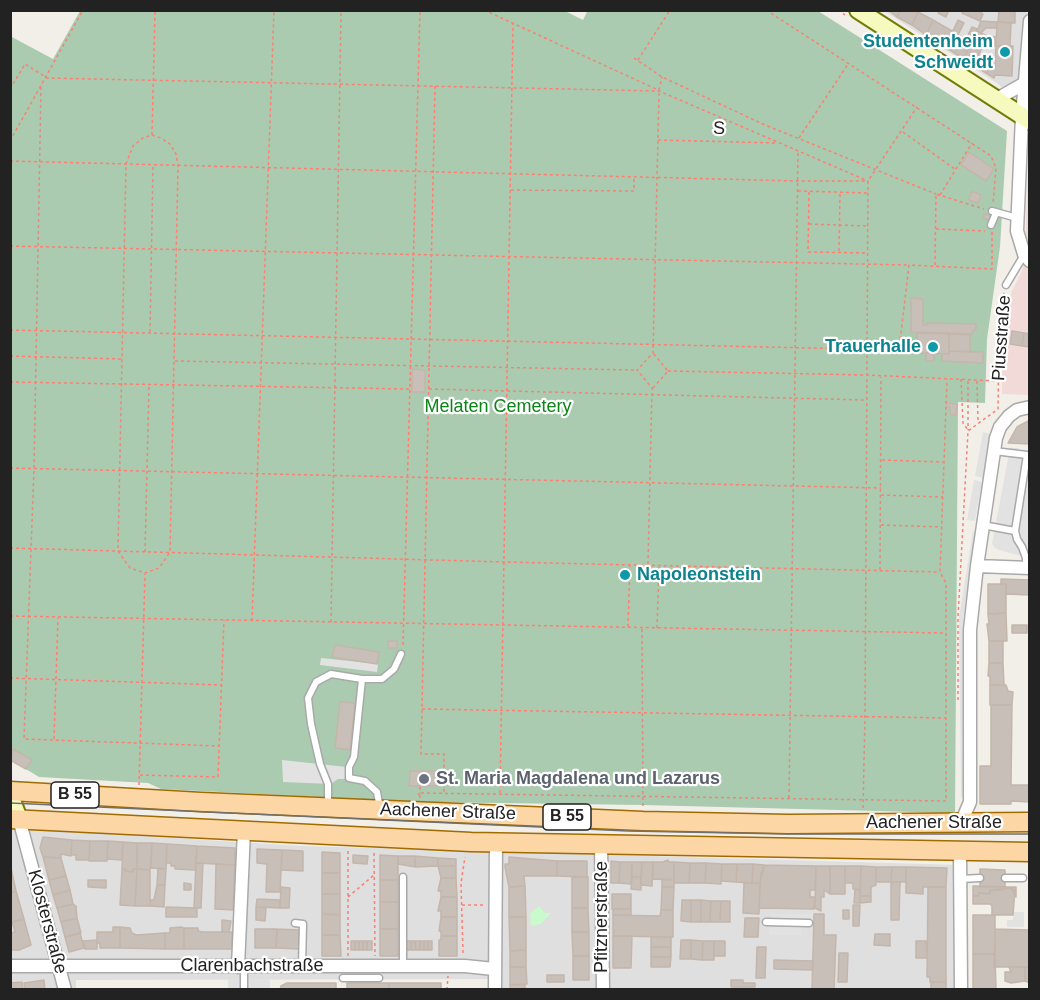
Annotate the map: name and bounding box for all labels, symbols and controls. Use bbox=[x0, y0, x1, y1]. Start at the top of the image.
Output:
place label: Studentenheim Schweidt bbox=[863, 31, 993, 74]
marker: Studentenheim Schweidt bbox=[998, 45, 1012, 59]
street label: S bbox=[713, 118, 725, 140]
street label: Piusstraße bbox=[988, 294, 1016, 382]
place label: Trauerhalle bbox=[825, 336, 921, 358]
marker: Trauerhalle bbox=[926, 340, 940, 354]
park label: Melaten Cemetery bbox=[424, 396, 572, 418]
place label: Napoleonstein bbox=[637, 564, 761, 586]
marker: Napoleonstein bbox=[618, 568, 632, 582]
place label: St. Maria Magdalena und Lazarus bbox=[436, 768, 720, 790]
marker: St. Maria Magdalena und Lazarus bbox=[417, 772, 431, 786]
road number: B 55 bbox=[51, 782, 99, 808]
street label: Aachener Straße bbox=[380, 799, 516, 825]
road number: B 55 bbox=[543, 804, 591, 830]
street label: Aachener Straße bbox=[866, 812, 1002, 834]
street label: Pfitznerstraße bbox=[591, 861, 613, 973]
street label: Klosterstraße bbox=[23, 868, 71, 976]
street label: Clarenbachstraße bbox=[180, 955, 324, 977]

